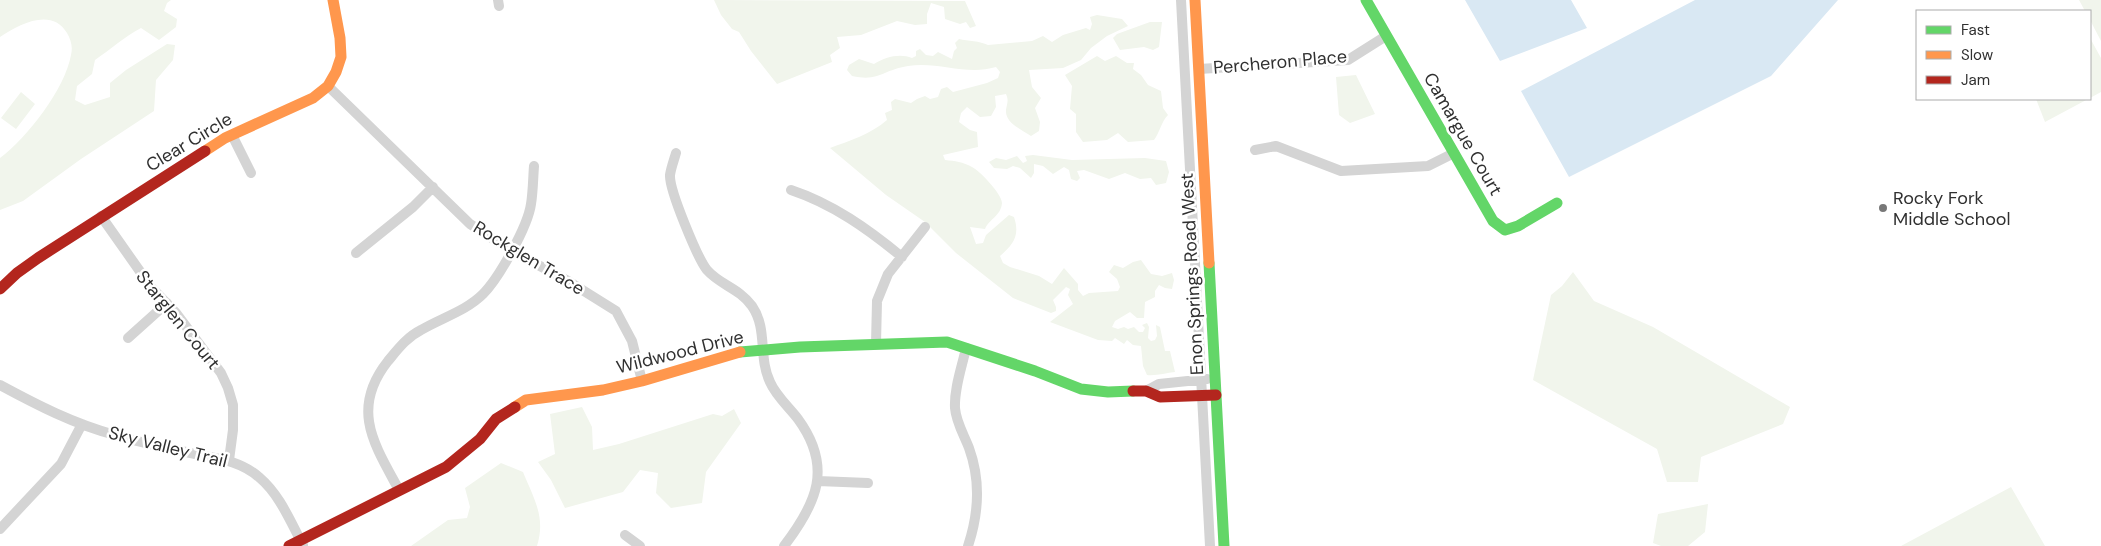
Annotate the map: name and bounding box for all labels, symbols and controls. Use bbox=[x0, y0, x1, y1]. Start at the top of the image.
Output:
legend bbox=[1916, 10, 2091, 100]
text: Fast bbox=[1961, 20, 1990, 40]
street label: Percheron Place bbox=[1212, 44, 1348, 80]
text: Slow bbox=[1961, 45, 1994, 65]
street label: Camargue Court bbox=[1418, 68, 1508, 200]
text: Jam bbox=[1961, 70, 1990, 90]
street label: Clear Circle bbox=[141, 107, 237, 177]
street label: Enon Springs Road West bbox=[1175, 172, 1209, 376]
place label: Rocky Fork Middle School bbox=[1893, 186, 2011, 231]
marker: Rocky Fork Middle School bbox=[1877, 202, 1889, 214]
street label: Rockglen Trace bbox=[469, 215, 589, 301]
street label: Starglen Court bbox=[131, 266, 225, 374]
street label: Wildwood Drive bbox=[614, 325, 746, 379]
street label: Sky Valley Trail bbox=[106, 421, 230, 473]

